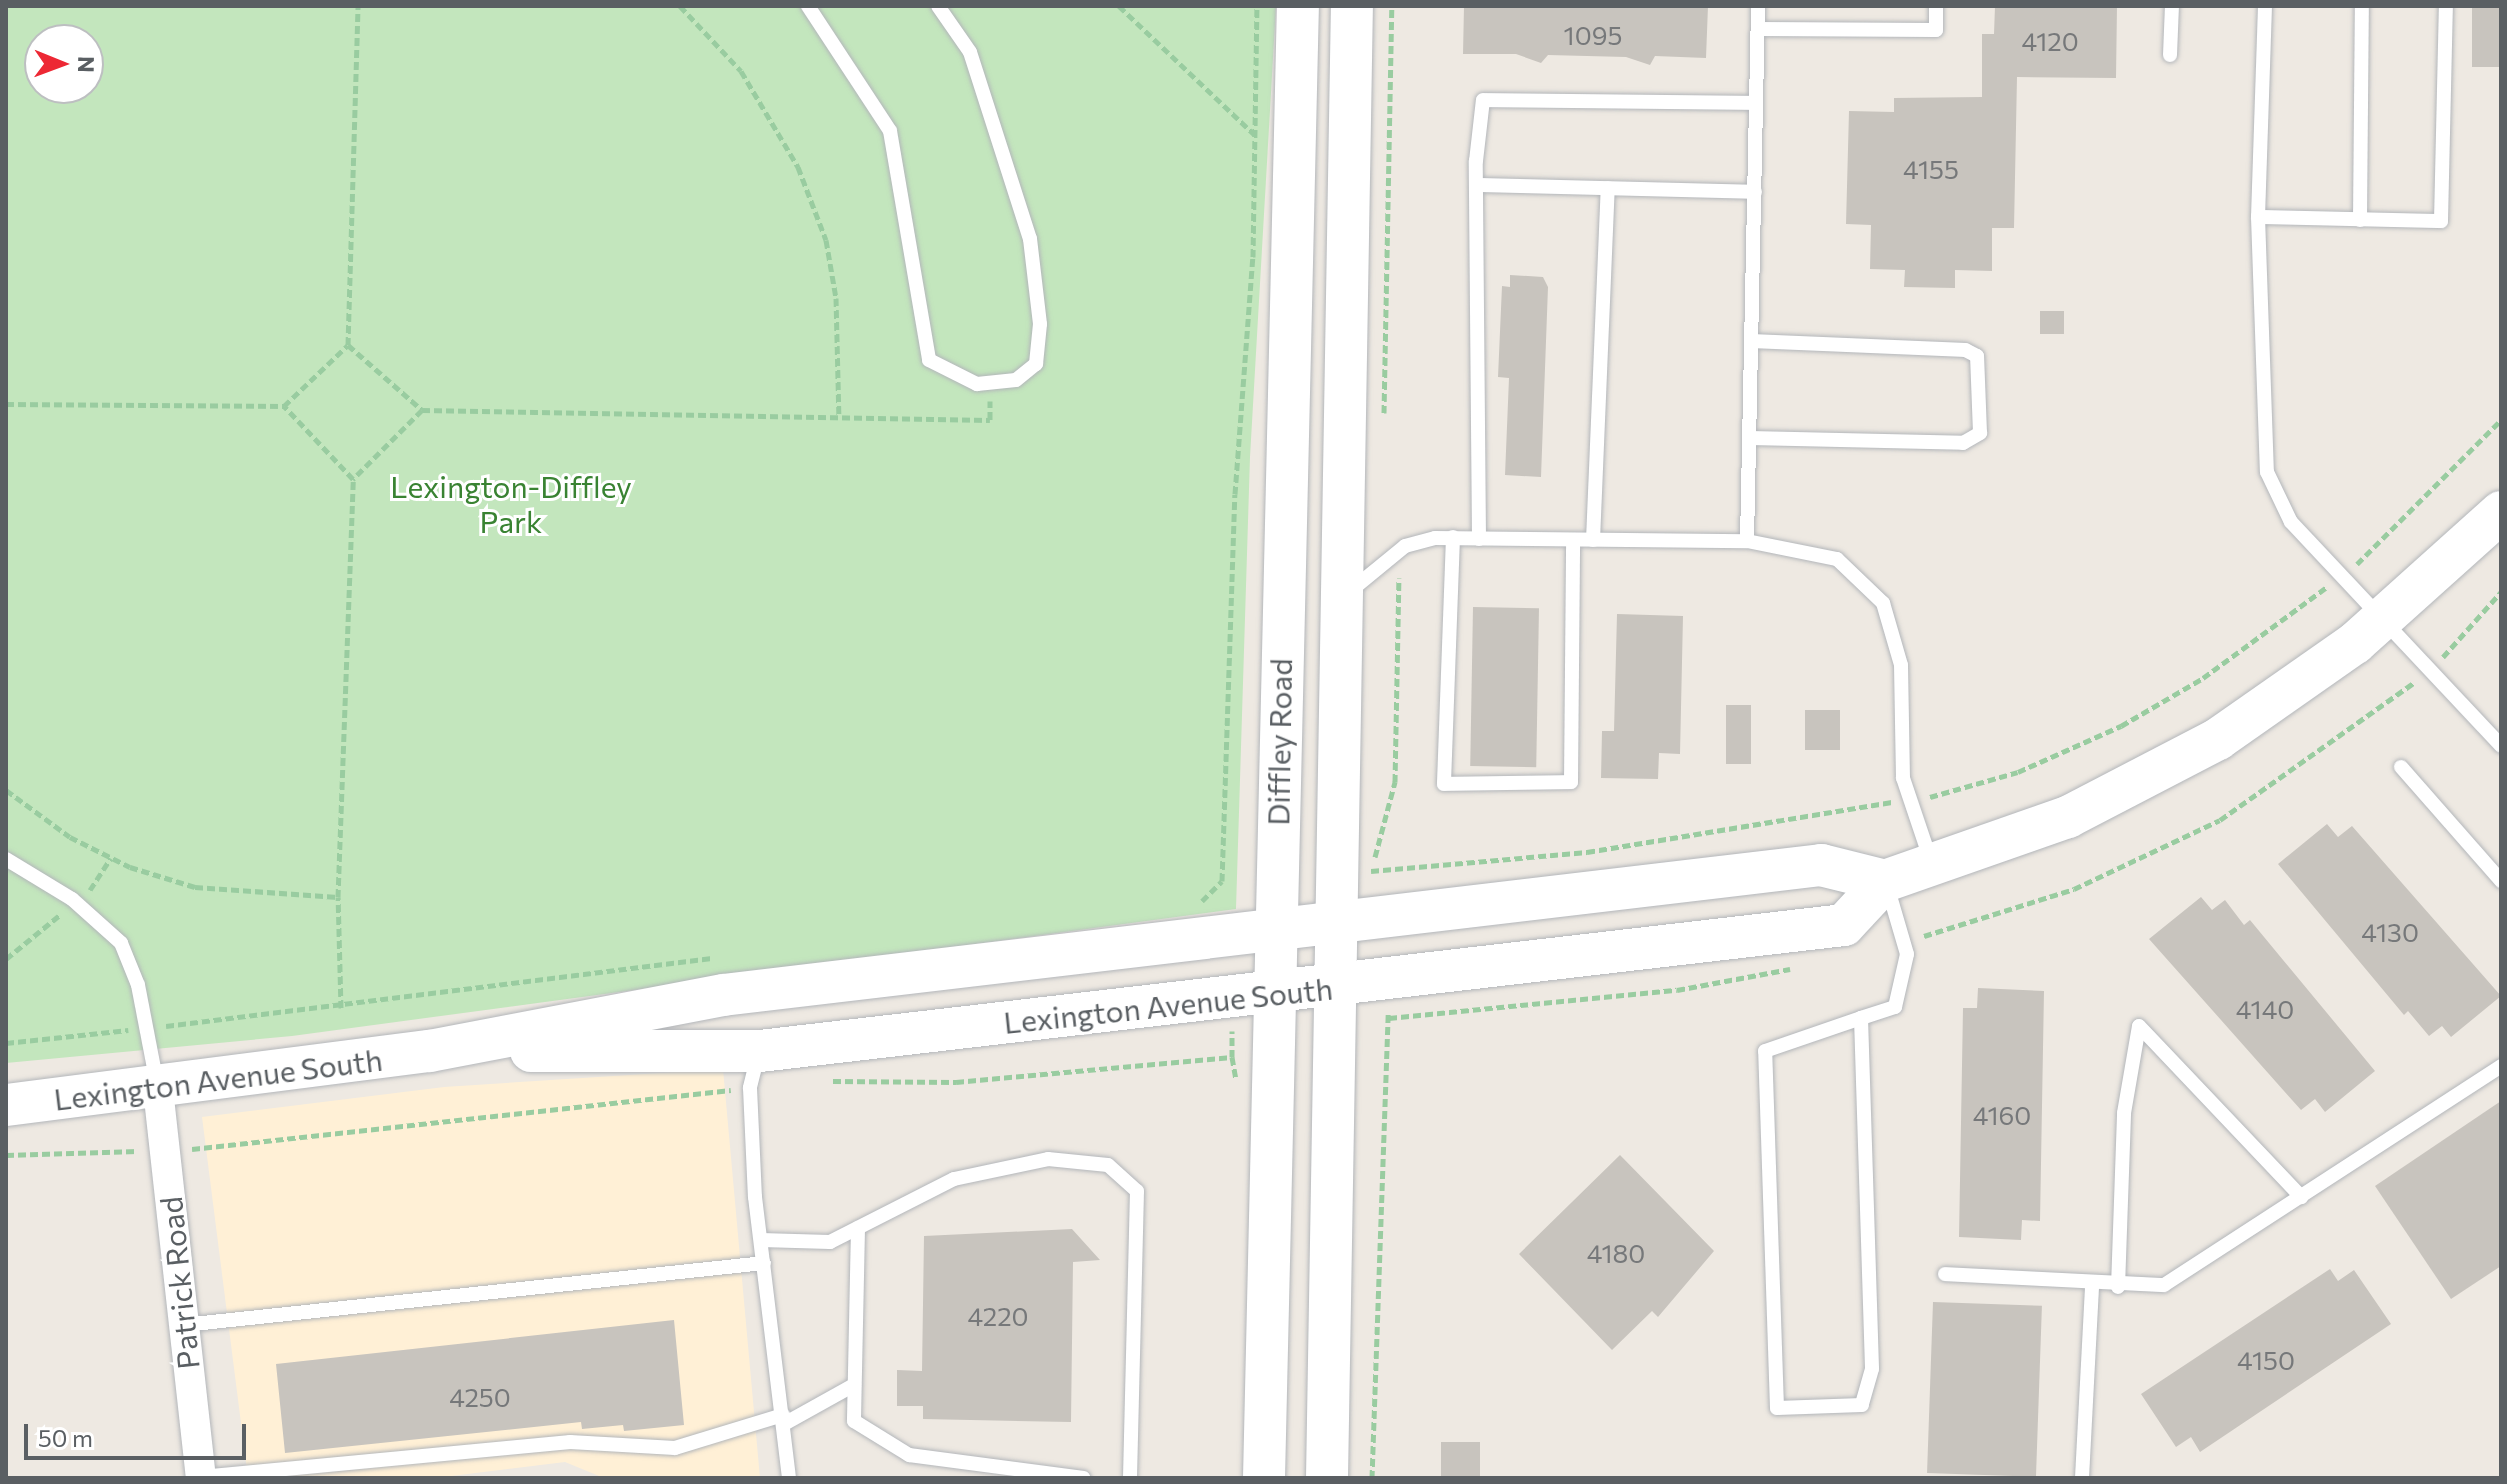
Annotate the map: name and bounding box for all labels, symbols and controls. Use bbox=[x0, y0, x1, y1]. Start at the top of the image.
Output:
house number: 1095 bbox=[1564, 19, 1622, 51]
north arrow bbox=[24, 24, 104, 104]
house number: 4120 bbox=[2021, 25, 2079, 57]
text: N bbox=[73, 56, 100, 73]
house number: 4155 bbox=[1903, 153, 1959, 185]
park label: Lexington-Diffley Park bbox=[390, 468, 632, 538]
street label: Diffley Road bbox=[1260, 658, 1298, 826]
house number: 4130 bbox=[2361, 916, 2419, 948]
street label: Lexington Avenue South bbox=[1002, 970, 1334, 1040]
house number: 4140 bbox=[2236, 993, 2294, 1025]
street label: Lexington Avenue South bbox=[52, 1041, 384, 1117]
house number: 4160 bbox=[1973, 1099, 2031, 1131]
street label: Patrick Road bbox=[152, 1195, 206, 1371]
house number: 4180 bbox=[1587, 1237, 1645, 1269]
house number: 4220 bbox=[968, 1300, 1028, 1332]
house number: 4150 bbox=[2237, 1344, 2295, 1376]
house number: 4250 bbox=[449, 1381, 511, 1413]
scale bar bbox=[28, 1408, 250, 1458]
text: 50 m bbox=[38, 1423, 93, 1452]

